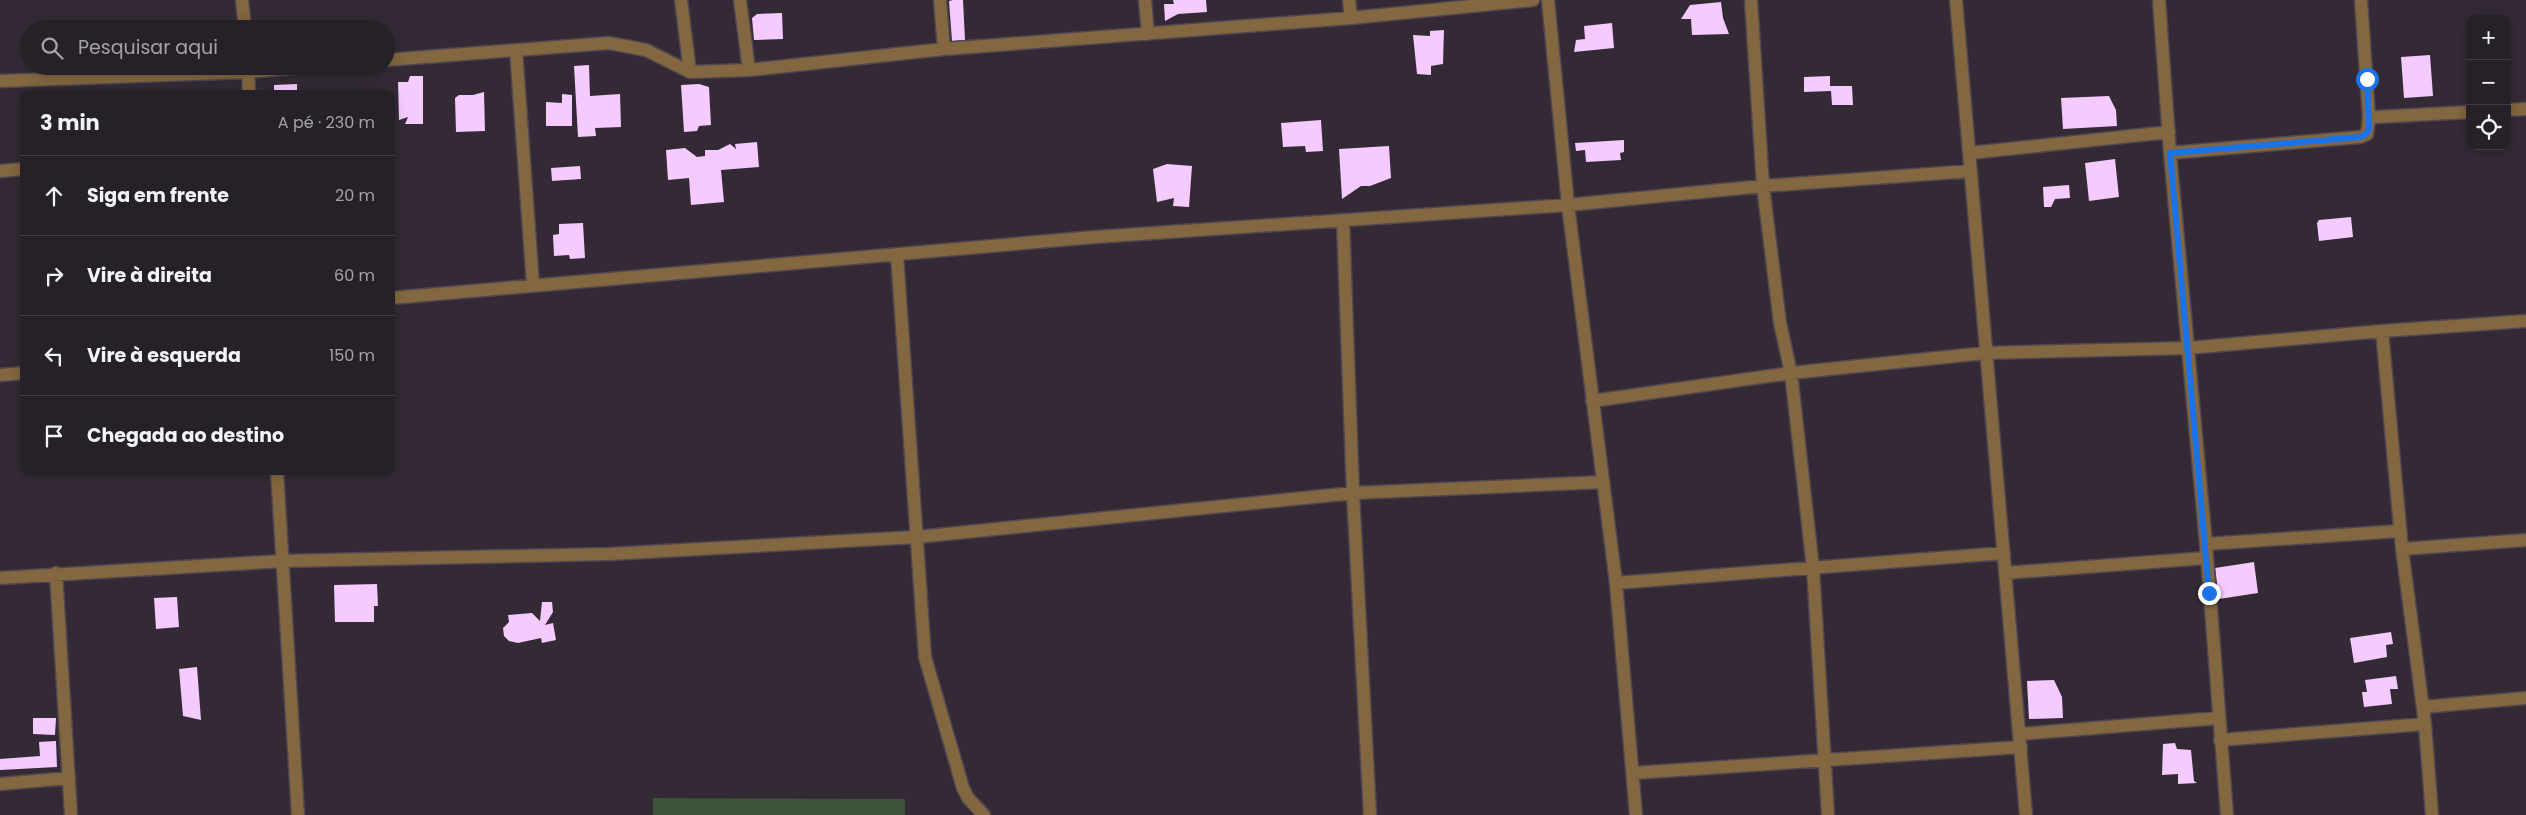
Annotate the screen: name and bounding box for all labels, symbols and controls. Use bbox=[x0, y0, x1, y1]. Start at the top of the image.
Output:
map controls bbox=[2466, 15, 2511, 150]
button: + bbox=[2466, 15, 2511, 60]
search box bbox=[20, 20, 395, 75]
icon: search bbox=[38, 34, 66, 62]
text: Pesquisar aqui bbox=[78, 34, 218, 61]
button: − bbox=[2466, 60, 2511, 105]
route start bbox=[2356, 68, 2379, 91]
button: locate bbox=[2466, 105, 2511, 150]
text: 3 min bbox=[40, 108, 100, 137]
text: A pé · 230 m bbox=[278, 111, 375, 134]
icon: ahead bbox=[40, 182, 68, 210]
text: Siga em frente bbox=[87, 182, 229, 209]
text: 20 m bbox=[335, 184, 375, 207]
icon: right bbox=[40, 262, 68, 290]
text: Vire à direita bbox=[87, 262, 212, 289]
text: 60 m bbox=[334, 264, 375, 287]
icon: left bbox=[40, 342, 68, 370]
text: Vire à esquerda bbox=[87, 342, 241, 369]
text: 150 m bbox=[329, 344, 375, 367]
icon: arrive bbox=[40, 422, 68, 450]
text: Chegada ao destino bbox=[87, 422, 284, 449]
route end bbox=[2198, 582, 2221, 605]

